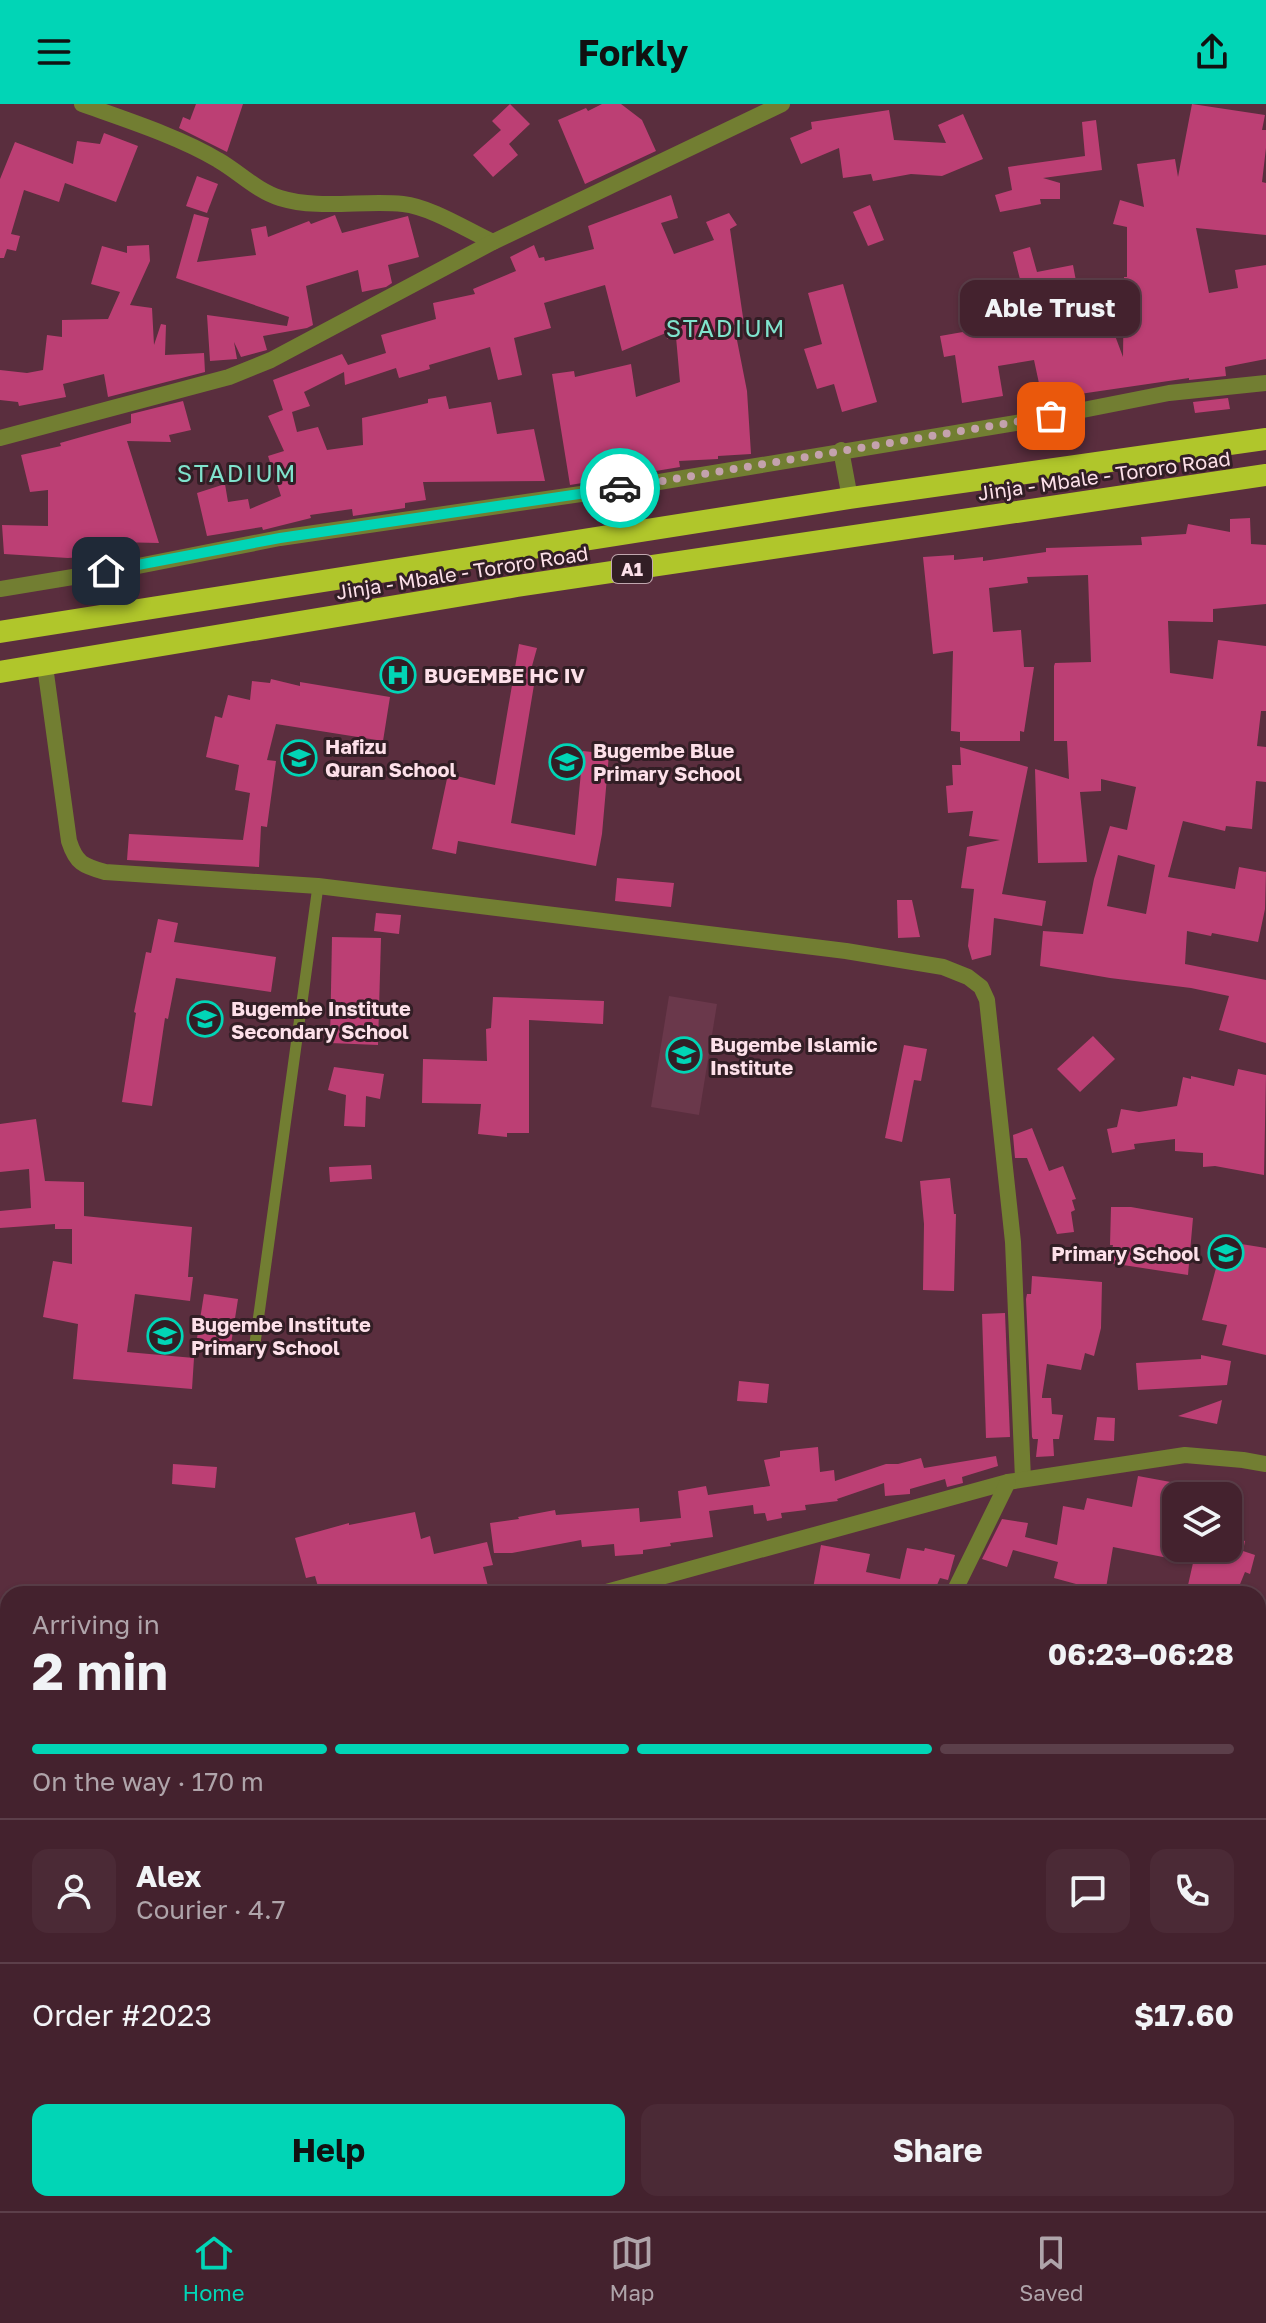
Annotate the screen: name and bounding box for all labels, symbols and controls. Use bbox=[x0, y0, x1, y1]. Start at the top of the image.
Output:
icon: menu bbox=[32, 30, 76, 74]
icon: share bbox=[1190, 30, 1234, 74]
text: Forkly bbox=[578, 31, 688, 74]
callout: Able Trust bbox=[961, 280, 1141, 336]
text: Able Trust bbox=[984, 292, 1116, 323]
district label: STADIUM bbox=[666, 313, 786, 342]
pin bbox=[1017, 382, 1085, 450]
icon: bag bbox=[1029, 394, 1073, 438]
street label: Jinja - Mbale - Tororo Road bbox=[976, 445, 1232, 505]
courier bbox=[580, 448, 660, 528]
district label: STADIUM bbox=[177, 458, 297, 487]
icon: car bbox=[598, 466, 642, 510]
pin bbox=[72, 537, 140, 605]
street label: Jinja - Mbale - Tororo Road bbox=[334, 540, 590, 604]
icon: home bbox=[84, 549, 128, 593]
road number: A1 bbox=[612, 555, 652, 583]
hospital icon: BUGEMBE HC IV bbox=[379, 656, 417, 694]
place label: BUGEMBE HC IV bbox=[424, 663, 585, 687]
place label: Hafizu Quran School bbox=[325, 734, 457, 781]
place label: Bugembe Blue Primary School bbox=[593, 738, 742, 785]
school or university icon: Hafizu Quran School bbox=[280, 739, 318, 777]
school or university icon: Bugembe Blue Primary School bbox=[548, 743, 586, 781]
place label: Bugembe Institute Secondary School bbox=[231, 996, 411, 1043]
school or university icon: Bugembe Institute Secondary School bbox=[186, 1000, 224, 1038]
place label: Bugembe Islamic Institute bbox=[710, 1032, 877, 1079]
school or university icon: Bugembe Islamic Institute bbox=[665, 1036, 703, 1074]
school or university icon: Primary School bbox=[1207, 1234, 1245, 1272]
place label: Primary School bbox=[1051, 1241, 1200, 1265]
place label: Bugembe Institute Primary School bbox=[191, 1312, 371, 1359]
school or university icon: Bugembe Institute Primary School bbox=[146, 1317, 184, 1355]
map controls bbox=[1162, 1482, 1242, 1562]
button: layers bbox=[1162, 1482, 1242, 1562]
text: Arriving in bbox=[32, 1609, 160, 1640]
text: 06:23–06:28 bbox=[1048, 1636, 1234, 1672]
text: 2 min bbox=[32, 1639, 168, 1701]
text: On the way · 170 m bbox=[32, 1766, 264, 1797]
button: person bbox=[32, 1849, 116, 1933]
button: chat bbox=[1046, 1849, 1130, 1933]
button: phone bbox=[1150, 1849, 1234, 1933]
text: Alex bbox=[136, 1858, 201, 1894]
text: Courier · 4.7 bbox=[136, 1894, 286, 1925]
text: Order #2023 bbox=[32, 1997, 212, 2033]
text: $17.60 bbox=[1134, 1997, 1234, 2033]
button: Help bbox=[32, 2104, 625, 2196]
button: Share bbox=[641, 2104, 1234, 2196]
tab: Home bbox=[182, 2231, 245, 2306]
tab: Map bbox=[609, 2231, 654, 2306]
tab: Saved bbox=[1019, 2231, 1084, 2306]

